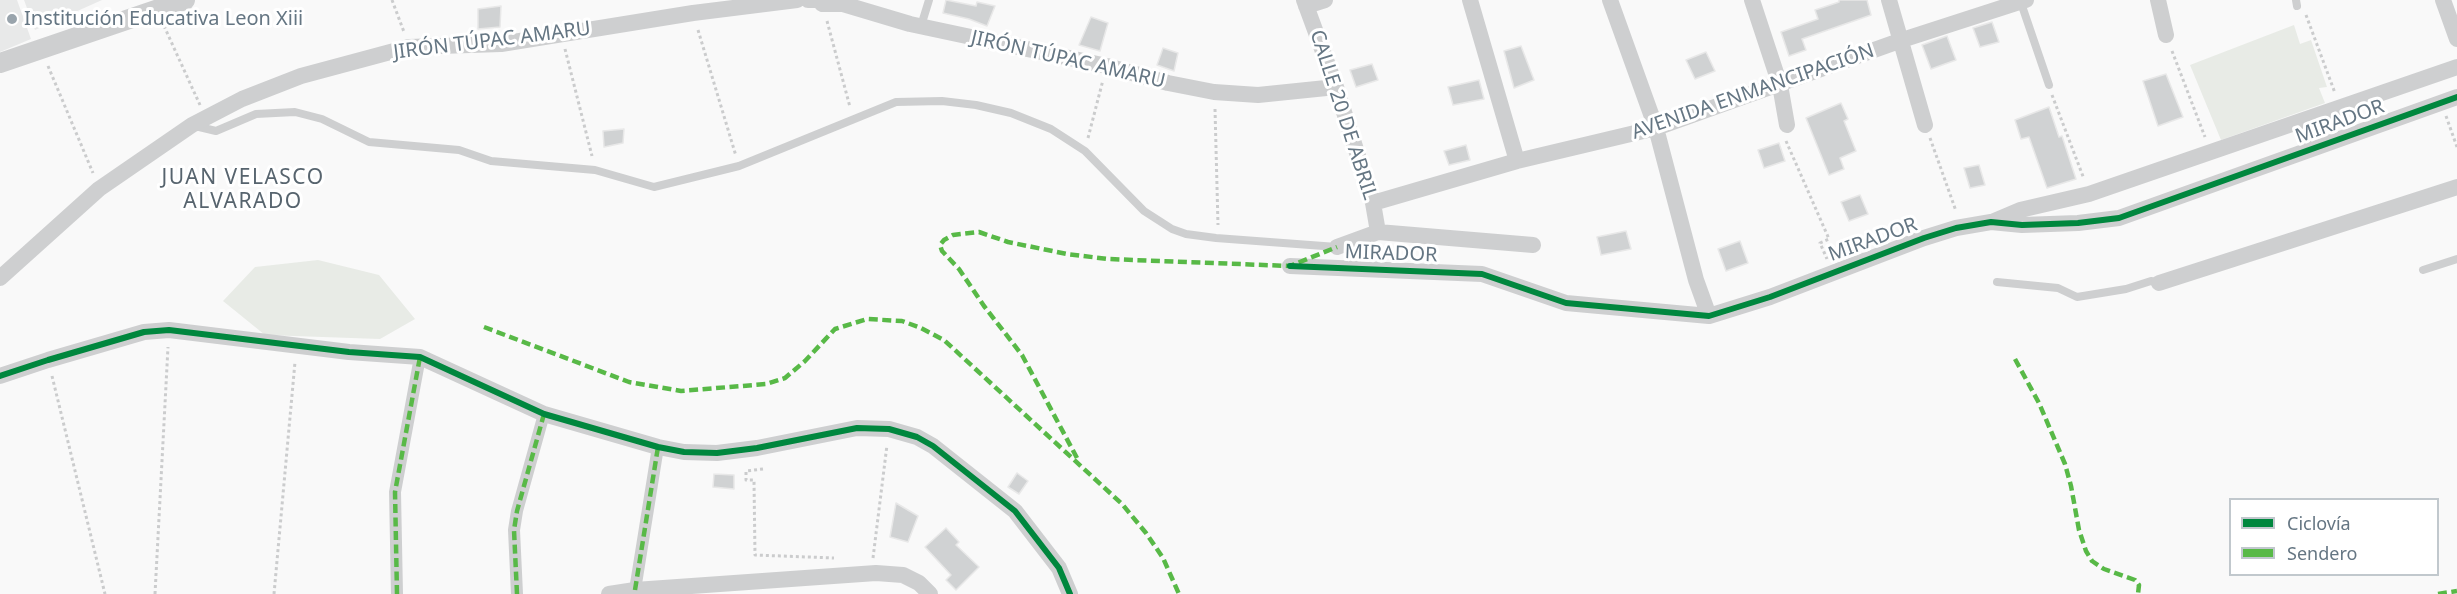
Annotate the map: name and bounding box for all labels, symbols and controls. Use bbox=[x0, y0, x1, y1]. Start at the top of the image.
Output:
place label: Institución Educativa Leon Xiii bbox=[24, 7, 303, 31]
marker: Institución Educativa Leon Xiii bbox=[5, 12, 19, 26]
street label: JIRÓN TÚPAC AMARU bbox=[392, 17, 592, 65]
street label: JIRÓN TÚPAC AMARU bbox=[969, 26, 1167, 94]
street label: CALLE 20 DE ABRIL bbox=[1304, 27, 1382, 203]
street label: AVENIDA ENMANCIPACIÓN bbox=[1629, 39, 1877, 145]
street label: MIRADOR bbox=[2292, 95, 2388, 149]
district label: JUAN VELASCO ALVARADO bbox=[161, 165, 325, 215]
street label: MIRADOR bbox=[1825, 213, 1921, 267]
street label: MIRADOR bbox=[1344, 240, 1438, 268]
legend bbox=[2229, 498, 2439, 576]
text: Ciclovía bbox=[2287, 511, 2351, 535]
text: Sendero bbox=[2287, 541, 2357, 565]

